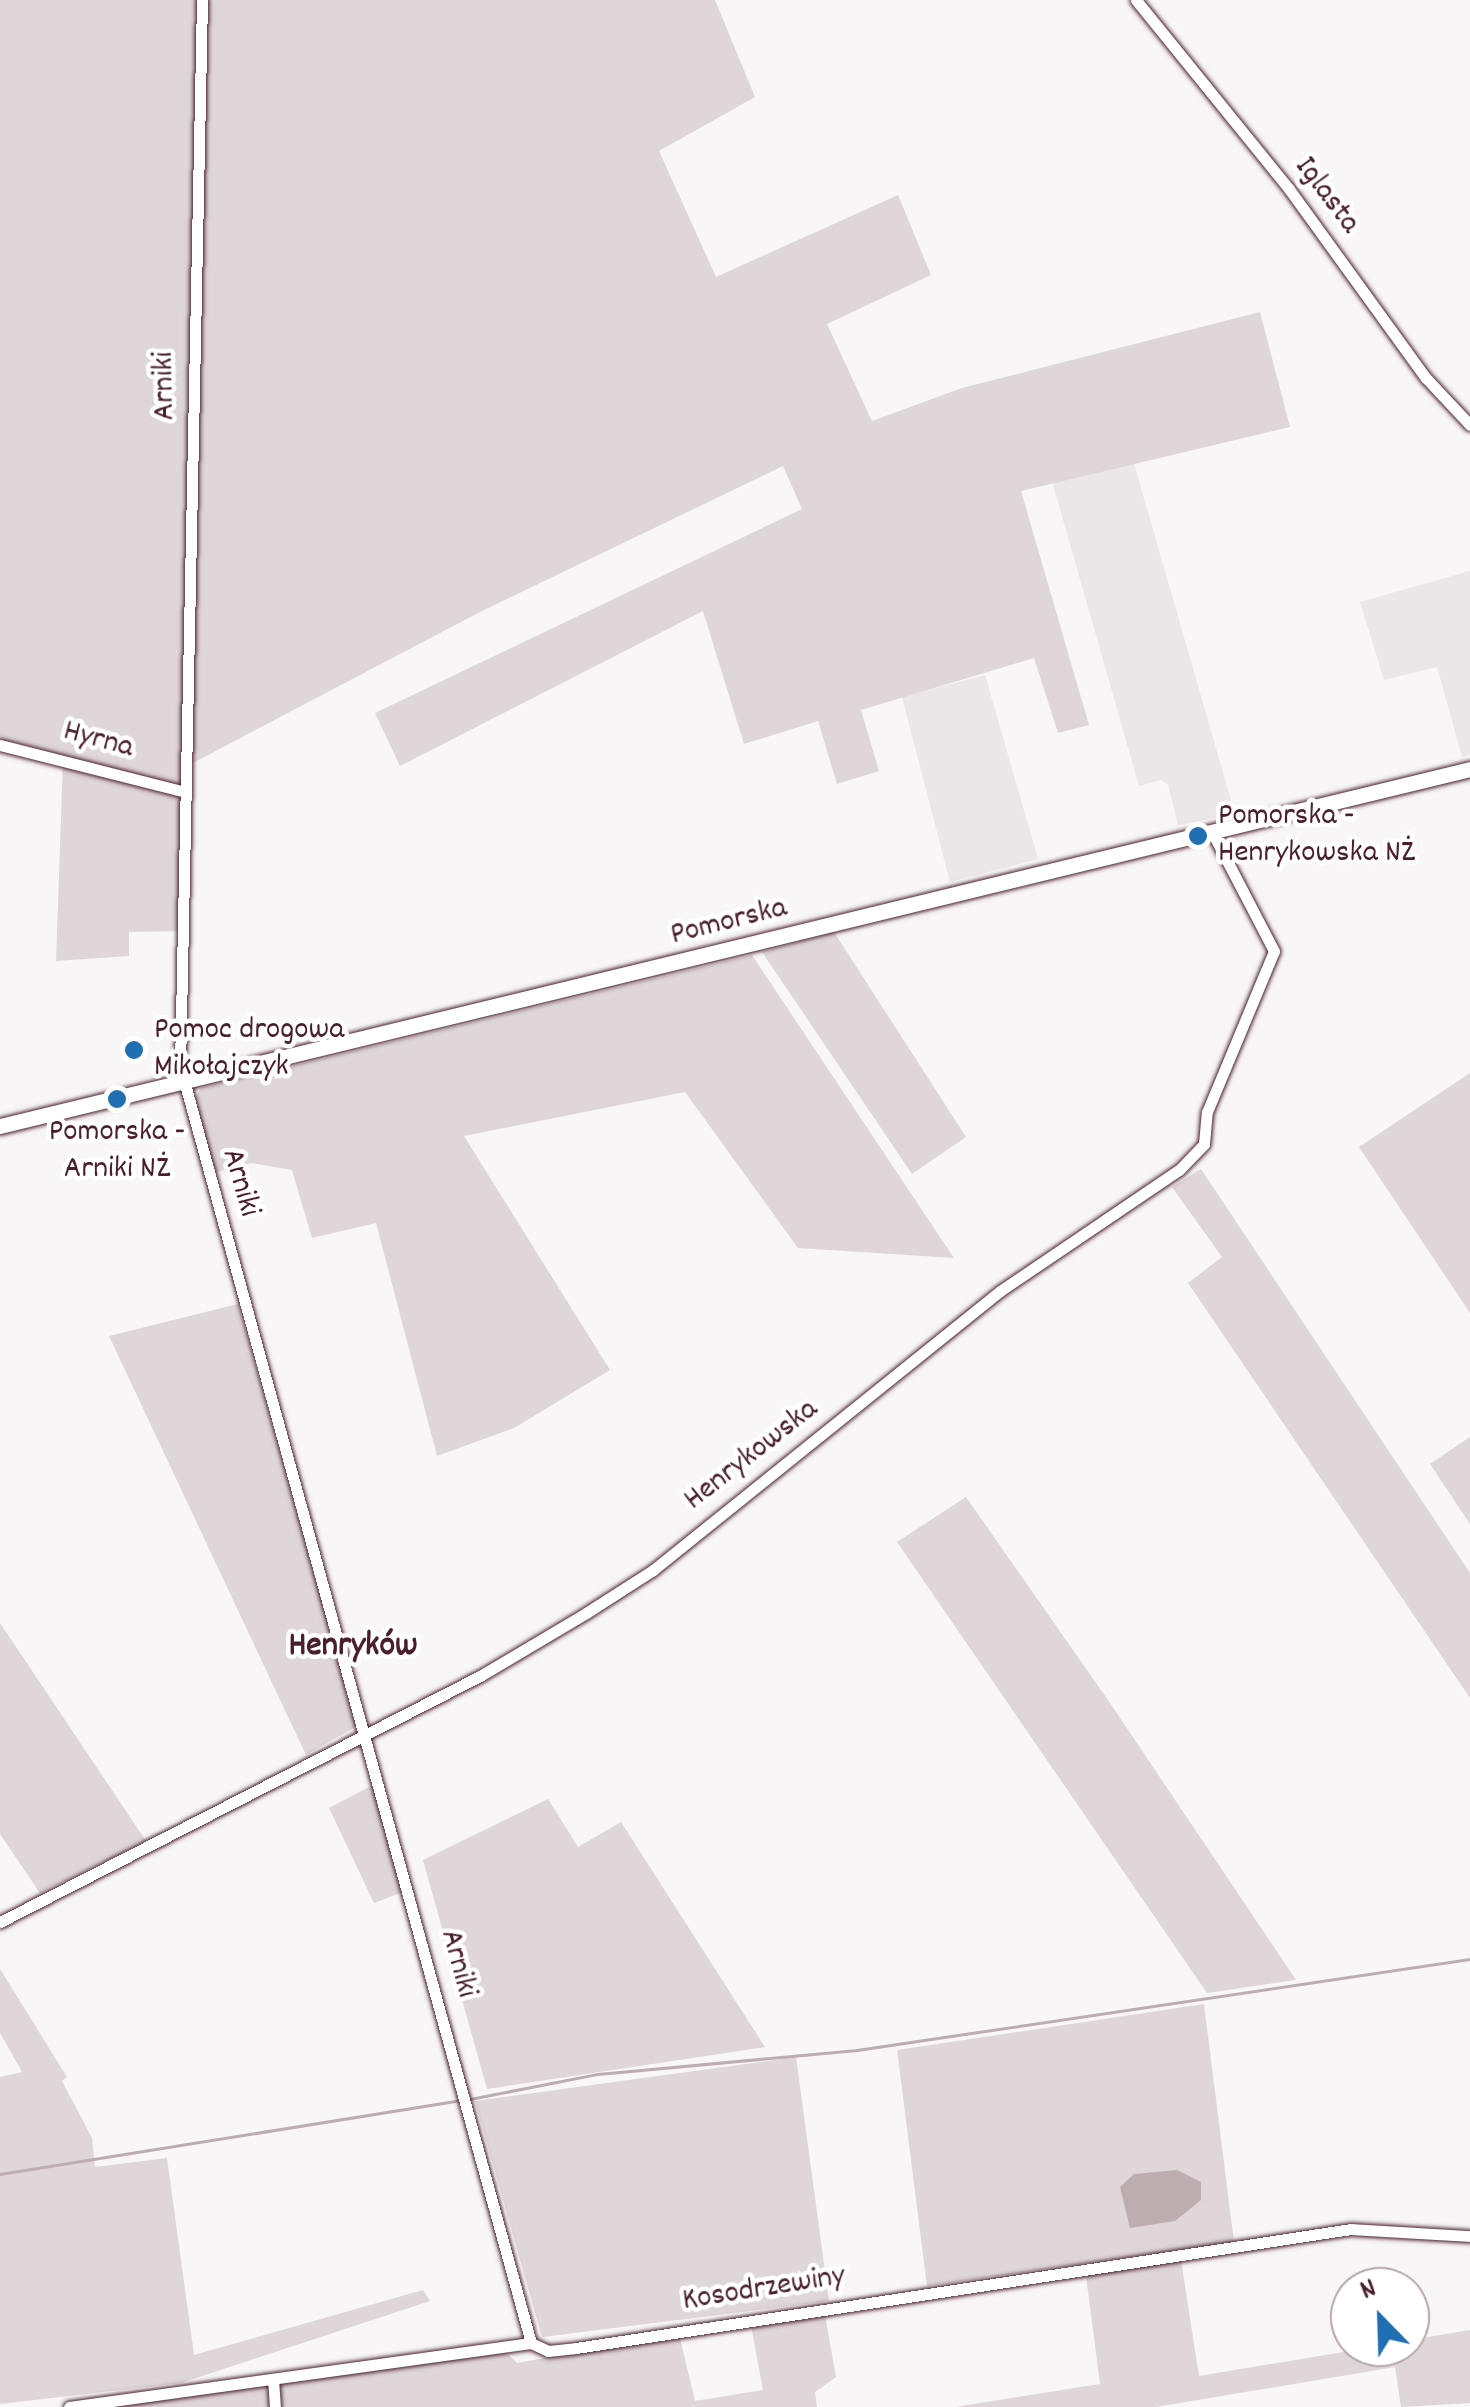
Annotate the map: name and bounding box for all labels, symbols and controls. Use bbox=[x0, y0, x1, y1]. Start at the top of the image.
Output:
street label: Iglasta bbox=[1285, 150, 1367, 242]
street label: Arniki bbox=[146, 351, 186, 421]
street label: Hyrna bbox=[59, 713, 137, 769]
place label: Pomorska - Henrykowska NŻ bbox=[1218, 799, 1415, 874]
marker: Pomorska - Henrykowska NŻ bbox=[1187, 825, 1209, 847]
street label: Pomorska bbox=[667, 890, 791, 956]
place label: Pomoc drogowa Mikołajczyk bbox=[154, 1013, 344, 1088]
marker: Pomoc drogowa Mikołajczyk bbox=[123, 1039, 145, 1061]
marker: Pomorska - Arniki NŻ bbox=[106, 1088, 128, 1110]
place label: Pomorska - Arniki NŻ bbox=[49, 1115, 185, 1190]
street label: Arniki bbox=[211, 1145, 267, 1221]
street label: Henrykowska bbox=[677, 1392, 827, 1520]
district label: Henryków bbox=[288, 1626, 418, 1668]
street label: Arniki bbox=[430, 1926, 484, 2002]
street label: Kosodrzewiny bbox=[680, 2258, 848, 2322]
north arrow bbox=[1330, 2267, 1430, 2367]
text: N bbox=[1355, 2270, 1383, 2312]

